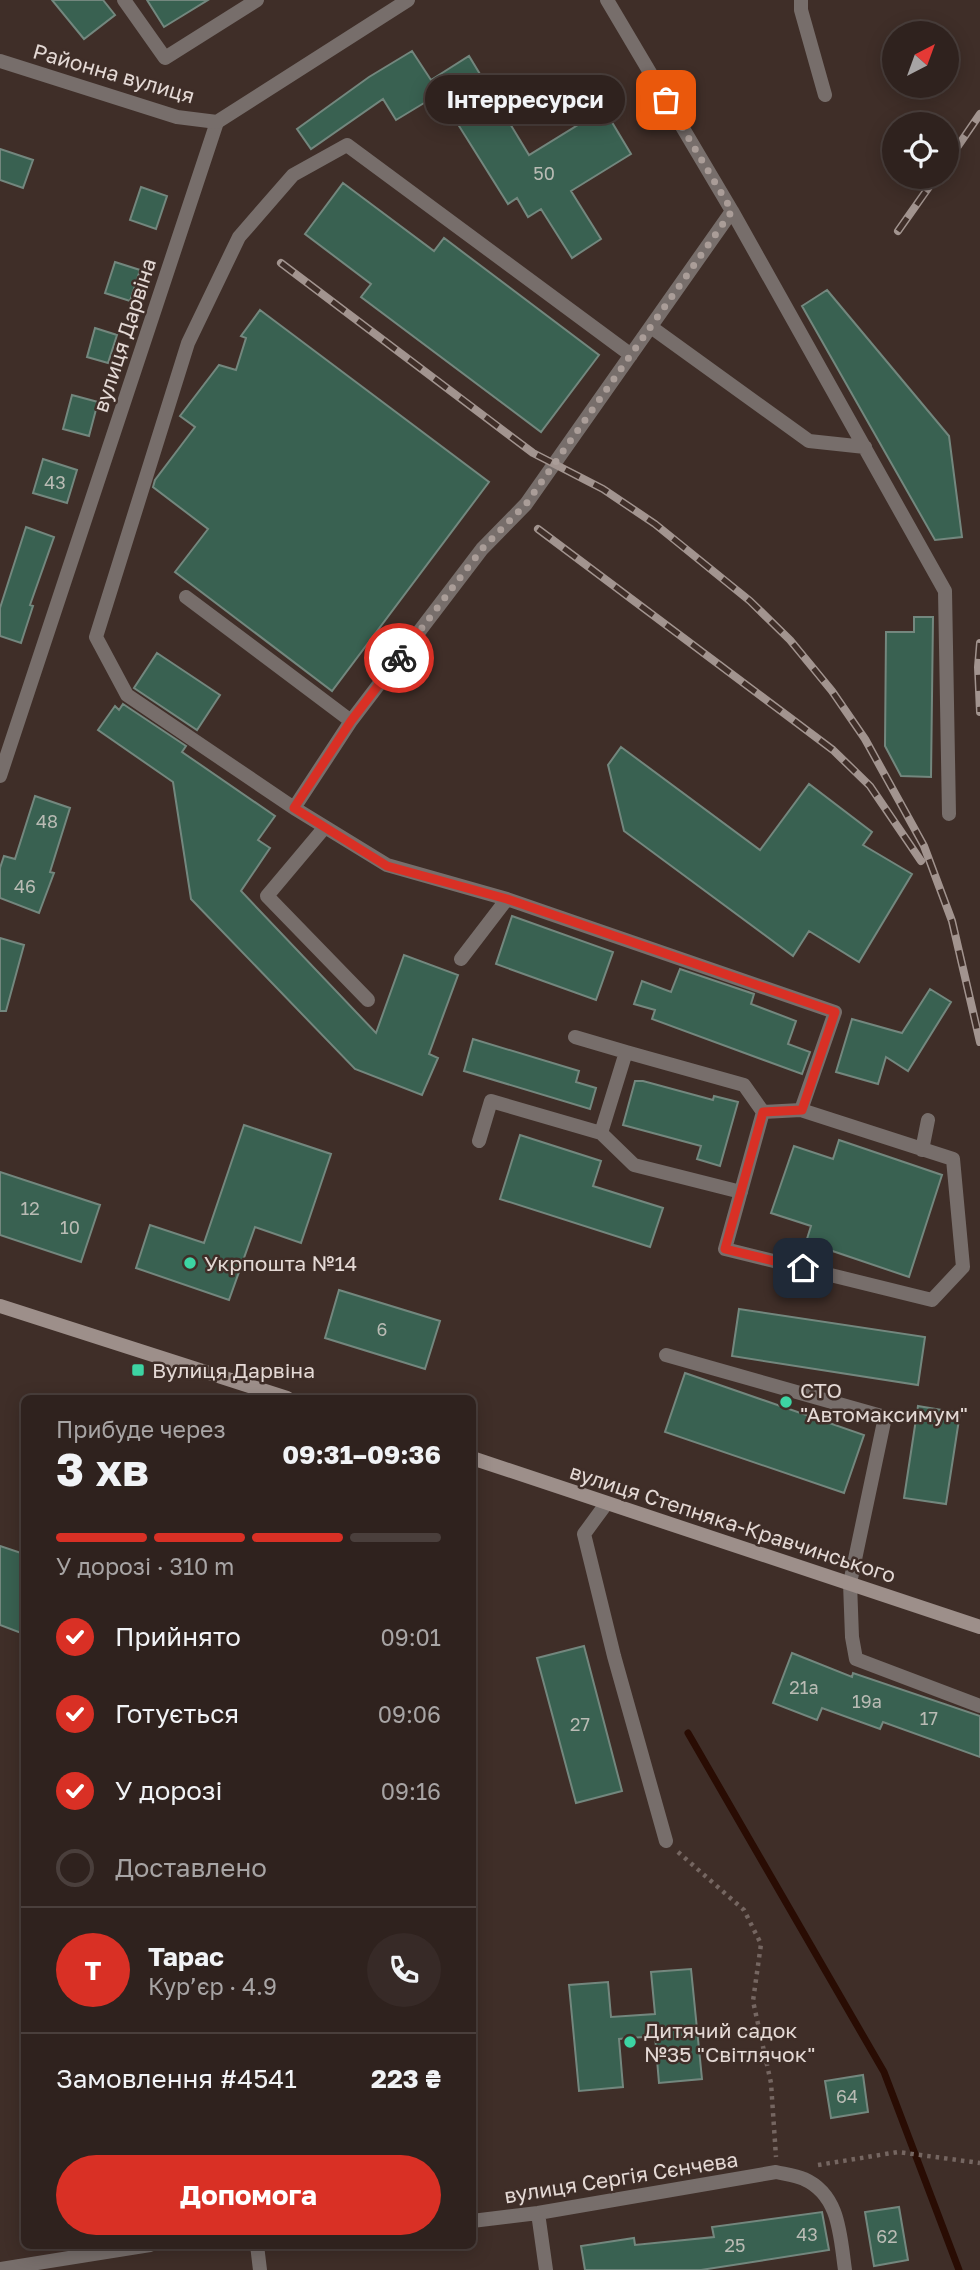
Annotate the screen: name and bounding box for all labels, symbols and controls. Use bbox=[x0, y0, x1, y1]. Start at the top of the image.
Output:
north arrow bbox=[882, 21, 959, 98]
map controls bbox=[882, 21, 959, 189]
street label: Районна вулиця bbox=[30, 38, 198, 108]
pin bbox=[636, 70, 696, 130]
callout: Інтерресурси bbox=[424, 76, 624, 124]
icon: bag bbox=[647, 81, 685, 119]
text: Інтерресурси bbox=[446, 85, 604, 113]
button: locate bbox=[882, 112, 959, 189]
house number: 50 bbox=[533, 162, 555, 184]
street label: вулиця Дарвіна bbox=[87, 255, 161, 415]
house number: 43 bbox=[44, 471, 66, 493]
courier bbox=[364, 623, 434, 693]
icon: bike bbox=[380, 639, 418, 677]
house number: 48 bbox=[36, 810, 58, 832]
house number: 46 bbox=[14, 875, 36, 897]
house number: 12 bbox=[20, 1197, 40, 1219]
house number: 10 bbox=[60, 1216, 80, 1238]
pin bbox=[773, 1238, 833, 1298]
icon: home bbox=[784, 1249, 822, 1287]
place label: Укрпошта №14 bbox=[204, 1250, 357, 1276]
marker: Укрпошта №14 bbox=[182, 1255, 198, 1271]
house number: 6 bbox=[377, 1318, 387, 1340]
place label: Вулиця Дарвіна bbox=[152, 1357, 315, 1383]
marker: Вулиця Дарвіна bbox=[130, 1362, 146, 1378]
place label: СТО "Автомаксимум" bbox=[800, 1377, 968, 1427]
marker: СТО "Автомаксимум" bbox=[778, 1394, 794, 1410]
text: Прибуде через bbox=[56, 1415, 226, 1443]
text: 09:31–09:36 bbox=[282, 1439, 441, 1470]
text: 3 хв bbox=[56, 1441, 149, 1496]
street label: вулиця Степняка-Кравчинського bbox=[567, 1458, 899, 1588]
text: У дорозі · 310 m bbox=[56, 1552, 234, 1580]
icon: check bbox=[56, 1618, 94, 1656]
text: Прийнято bbox=[115, 1621, 241, 1652]
text: 09:01 bbox=[381, 1623, 441, 1651]
house number: 21а bbox=[789, 1676, 819, 1698]
house number: 19а bbox=[852, 1690, 882, 1712]
icon: check bbox=[56, 1695, 94, 1733]
text: Готується bbox=[115, 1698, 239, 1729]
text: 09:06 bbox=[378, 1700, 441, 1728]
house number: 17 bbox=[920, 1707, 938, 1729]
house number: 27 bbox=[570, 1713, 590, 1735]
icon: check bbox=[56, 1772, 94, 1810]
text: У дорозі bbox=[115, 1775, 222, 1806]
text: 09:16 bbox=[381, 1777, 441, 1805]
text: Доставлено bbox=[115, 1852, 267, 1883]
button: phone bbox=[367, 1933, 441, 2007]
text: Тарас bbox=[148, 1941, 224, 1972]
text: Т bbox=[85, 1955, 101, 1986]
text: Кур’єр · 4.9 bbox=[148, 1972, 277, 2000]
place label: Дитячий садок №35 "Світлячок" bbox=[644, 2017, 815, 2067]
marker: Дитячий садок №35 "Світлячок" bbox=[622, 2034, 638, 2050]
text: Замовлення #4541 bbox=[56, 2063, 297, 2094]
text: 223 ₴ bbox=[371, 2063, 441, 2094]
house number: 64 bbox=[836, 2085, 858, 2107]
street label: вулиця Сергія Сєнчева bbox=[502, 2146, 740, 2208]
button: Допомога bbox=[56, 2155, 441, 2235]
house number: 43 bbox=[796, 2223, 818, 2245]
house number: 62 bbox=[876, 2225, 898, 2247]
house number: 25 bbox=[725, 2234, 745, 2256]

